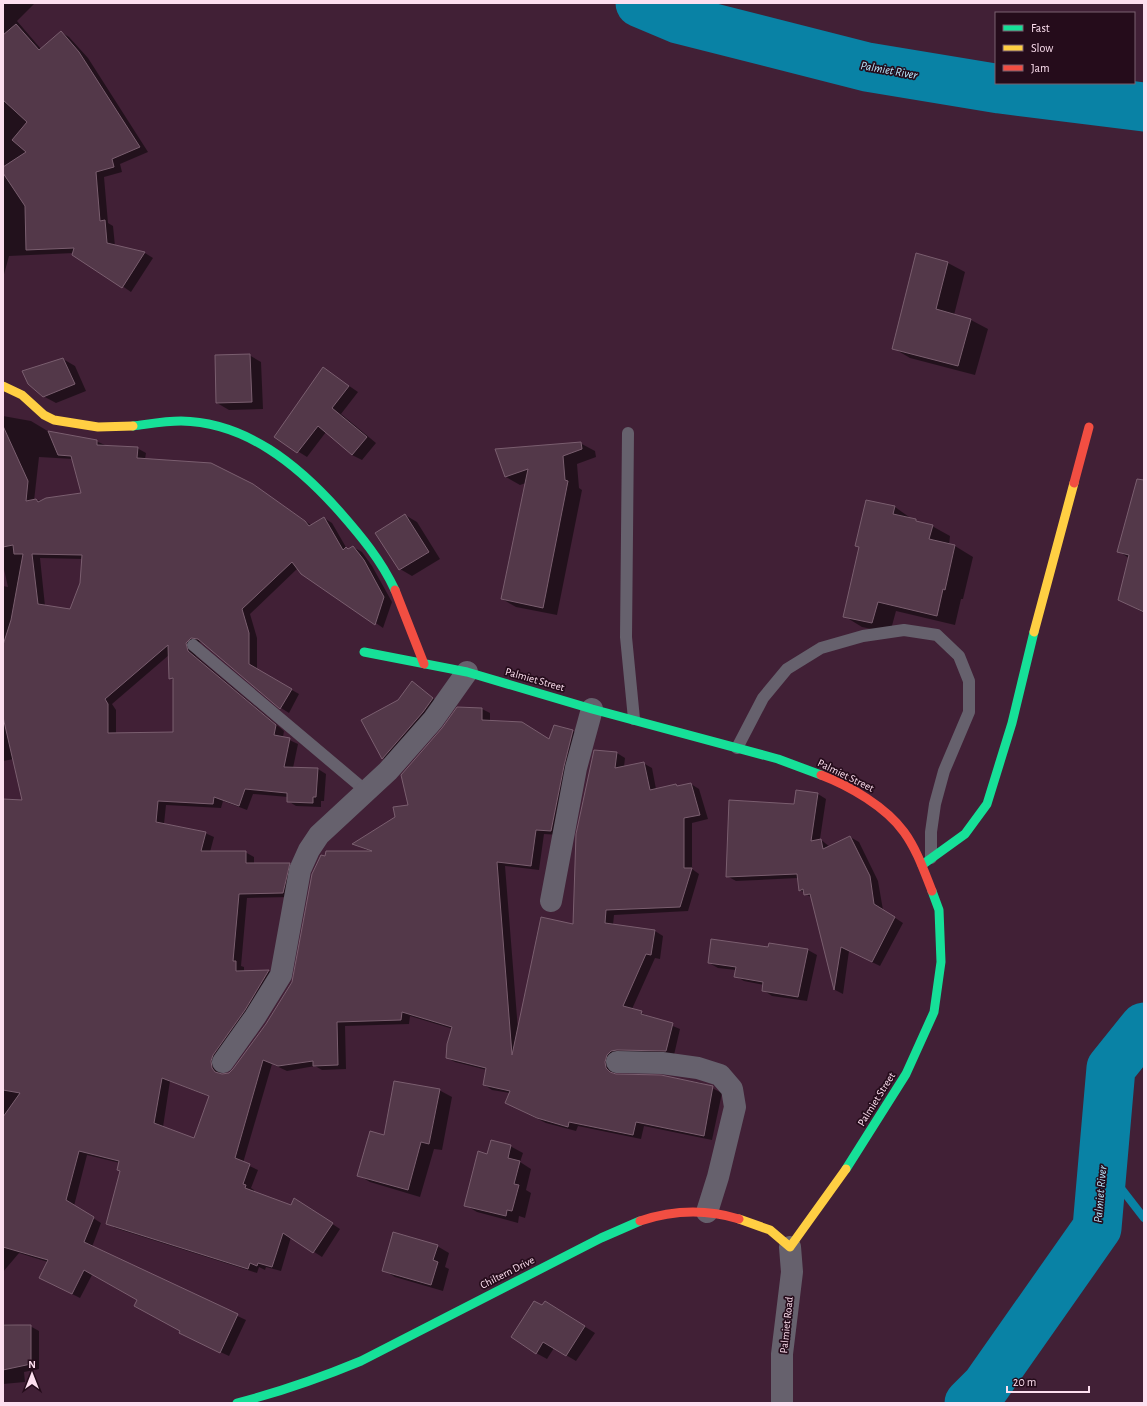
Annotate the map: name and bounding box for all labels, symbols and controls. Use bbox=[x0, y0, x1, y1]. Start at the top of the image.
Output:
legend bbox=[995, 12, 1135, 84]
text: Fast bbox=[1031, 22, 1050, 34]
text: Slow bbox=[1031, 42, 1053, 54]
water label: Palmiet River bbox=[860, 59, 919, 81]
text: Jam bbox=[1031, 62, 1050, 74]
street label: Palmiet Street bbox=[504, 666, 566, 693]
street label: Palmiet Street bbox=[816, 757, 876, 794]
street label: Palmiet Street bbox=[856, 1070, 898, 1128]
water label: Palmiet River bbox=[1092, 1164, 1109, 1223]
street label: Chiltern Drive bbox=[478, 1254, 536, 1291]
street label: Palmiet Road bbox=[778, 1296, 795, 1354]
north arrow bbox=[12, 1354, 52, 1394]
text: N bbox=[28, 1359, 36, 1370]
scale bar bbox=[1007, 1368, 1089, 1394]
text: 20 m bbox=[1013, 1376, 1036, 1388]

